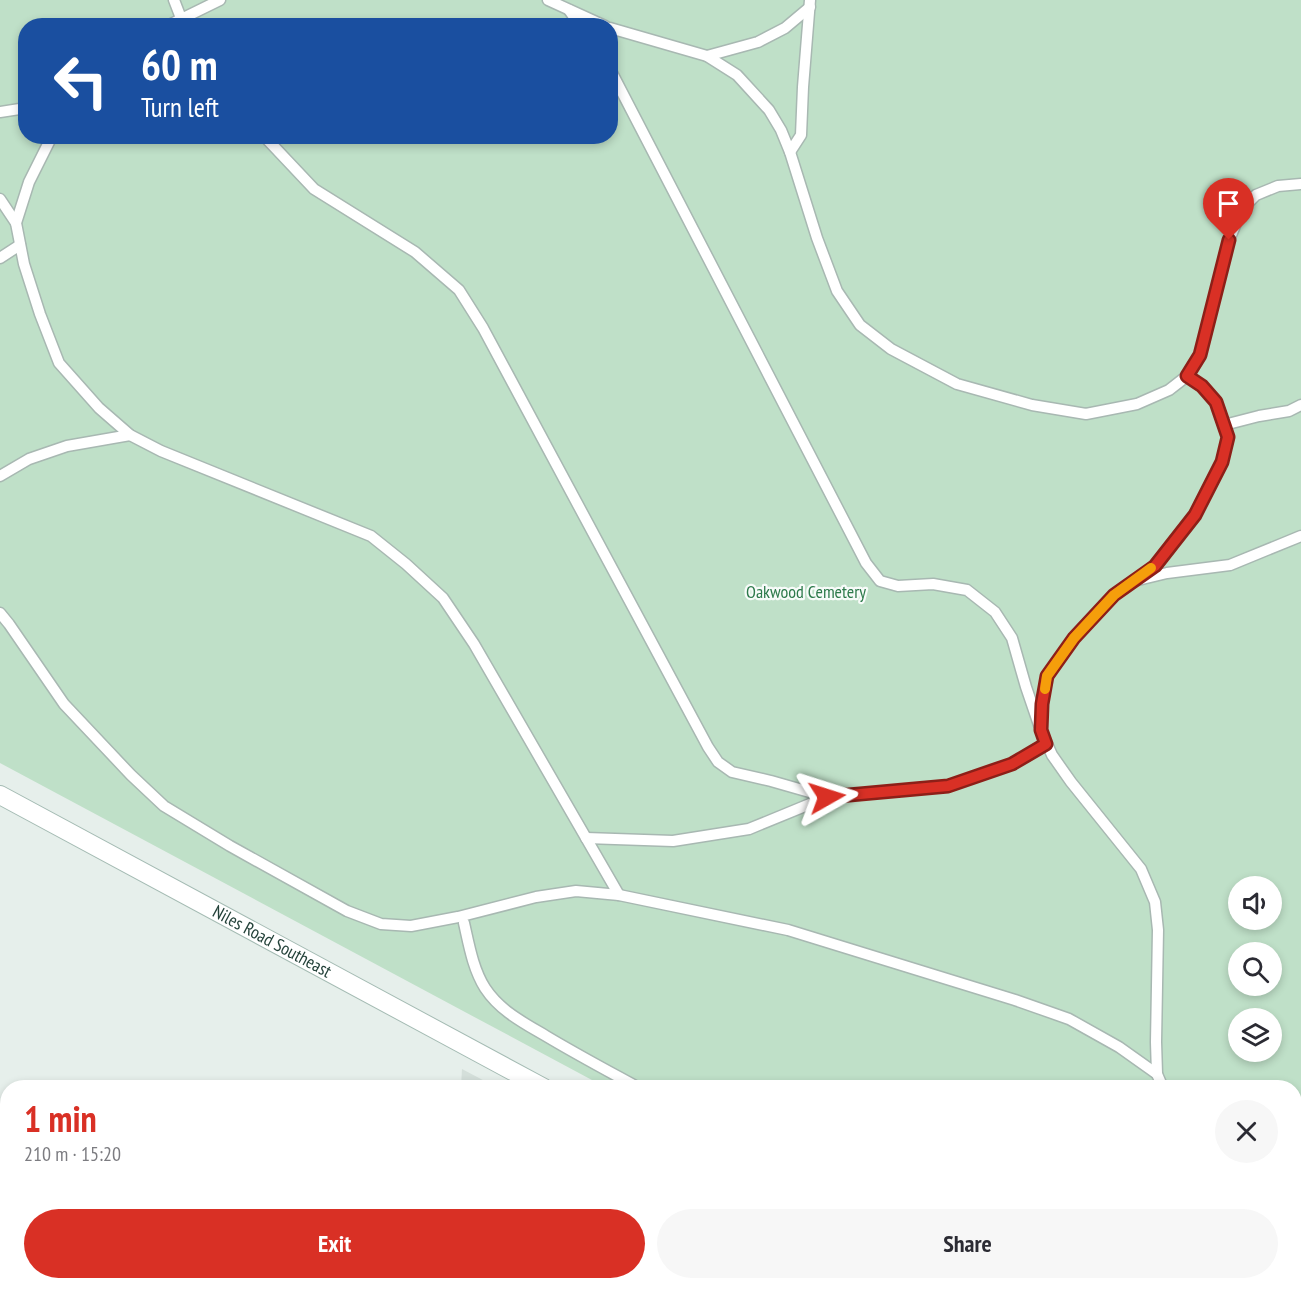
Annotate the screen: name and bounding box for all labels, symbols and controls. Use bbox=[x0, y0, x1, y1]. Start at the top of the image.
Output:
text: 60 m bbox=[141, 37, 218, 92]
icon: left bbox=[42, 42, 120, 120]
text: Turn left bbox=[141, 90, 219, 124]
pin bbox=[1203, 178, 1254, 240]
icon: arrive bbox=[1212, 187, 1245, 220]
park label: Oakwood Cemetery bbox=[746, 580, 866, 603]
position arrow bbox=[795, 765, 859, 829]
map controls bbox=[1228, 876, 1282, 1062]
button: sound bbox=[1228, 876, 1282, 930]
street label: Niles Road Southeast bbox=[209, 900, 336, 982]
button: search bbox=[1228, 942, 1282, 996]
button: layers bbox=[1228, 1008, 1282, 1062]
text: 1 min bbox=[24, 1095, 97, 1142]
button: close bbox=[1215, 1100, 1278, 1163]
text: 210 m · 15:20 bbox=[24, 1141, 121, 1167]
button: Exit bbox=[24, 1209, 645, 1278]
button: Share bbox=[657, 1209, 1278, 1278]

